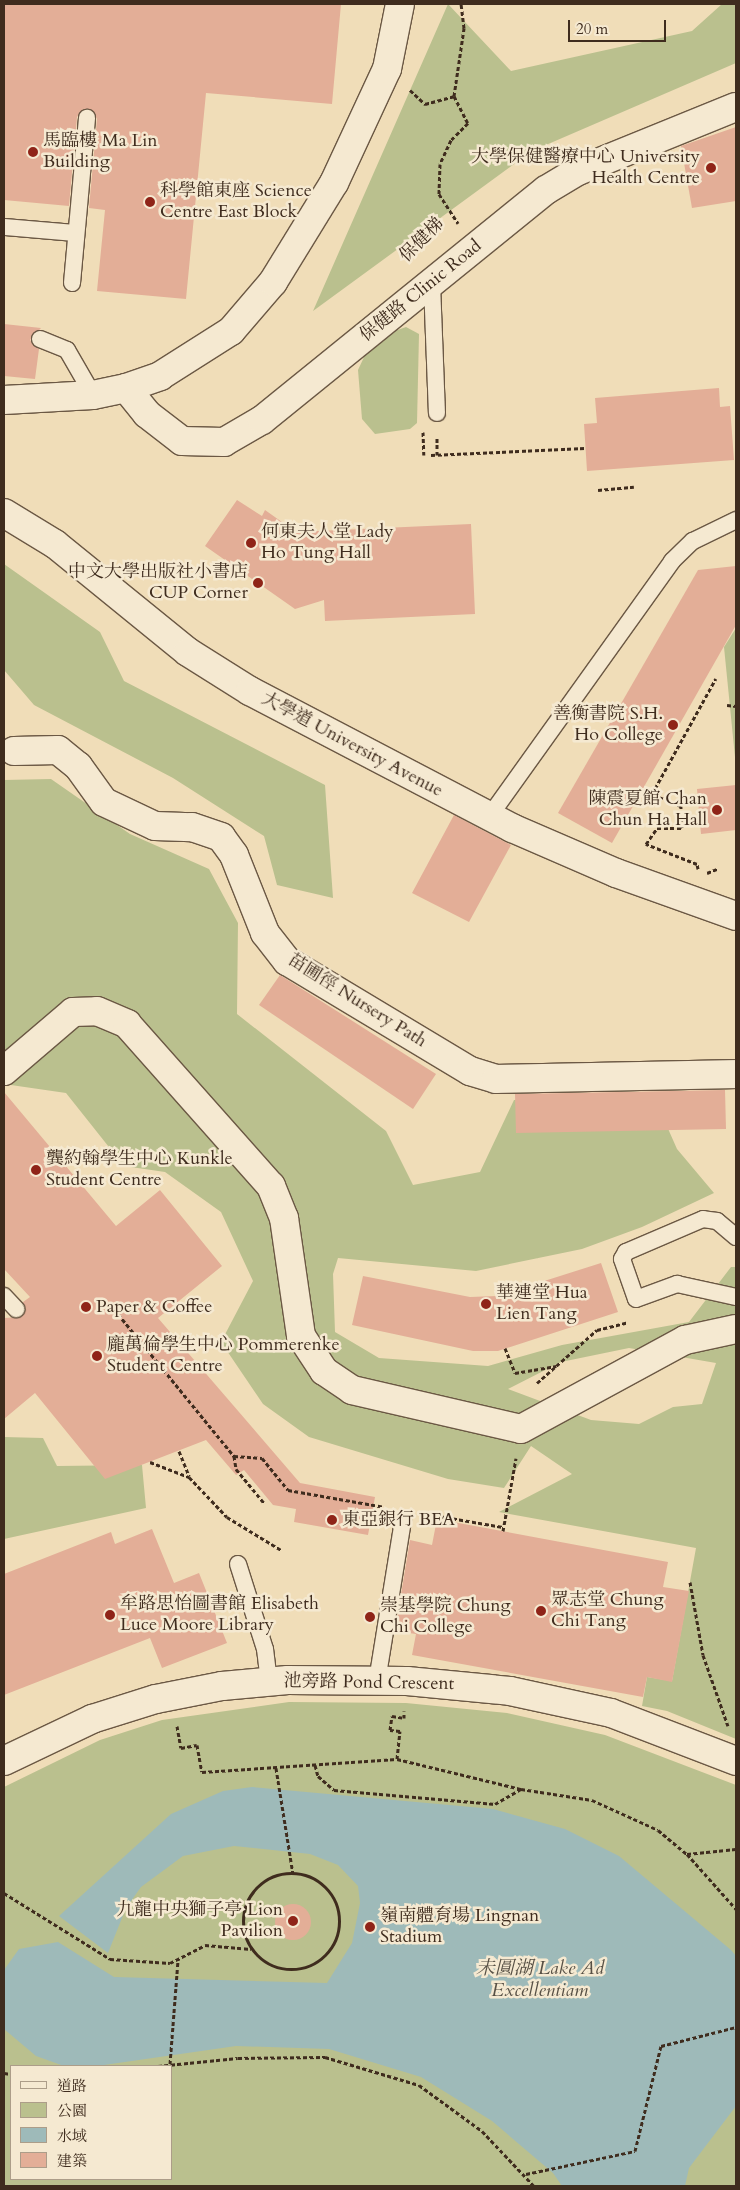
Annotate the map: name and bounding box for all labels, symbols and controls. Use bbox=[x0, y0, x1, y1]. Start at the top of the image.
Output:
scale bar bbox=[570, 10, 668, 42]
text: 20 m bbox=[576, 19, 608, 39]
place label: 馬臨樓 Ma Lin Building bbox=[43, 131, 158, 173]
marker: 馬臨樓 Ma Lin Building bbox=[27, 146, 39, 158]
place label: 大學保健醫療中心 University Health Centre bbox=[471, 147, 700, 190]
marker: 大學保健醫療中心 University Health Centre bbox=[704, 161, 718, 175]
place label: 科學館東座 Science Centre East Block bbox=[160, 181, 312, 223]
marker: 科學館東座 Science Centre East Block bbox=[144, 196, 156, 208]
street label: 保健梯 bbox=[395, 213, 449, 267]
street label: 保健路 Clinic Road bbox=[356, 235, 486, 347]
place label: 何東夫人堂 Lady Ho Tung Hall bbox=[261, 522, 394, 564]
marker: 何東夫人堂 Lady Ho Tung Hall bbox=[245, 537, 257, 549]
place label: 中文大學出版社小書店 CUP Corner bbox=[68, 562, 248, 604]
marker: 中文大學出版社小書店 CUP Corner bbox=[252, 577, 264, 589]
street label: 大學道 University Avenue bbox=[258, 688, 446, 802]
place label: 善衡書院 S.H. Ho College bbox=[553, 704, 663, 746]
marker: 善衡書院 S.H. Ho College bbox=[667, 719, 679, 731]
place label: 陳震夏館 Chan Chun Ha Hall bbox=[589, 789, 707, 832]
marker: 陳震夏館 Chan Chun Ha Hall bbox=[711, 804, 723, 816]
street label: 苗圃徑 Nursery Path bbox=[284, 950, 430, 1052]
place label: 龔約翰學生中心 Kunkle Student Centre bbox=[46, 1149, 233, 1192]
marker: 龔約翰學生中心 Kunkle Student Centre bbox=[30, 1164, 42, 1176]
place label: 華連堂 Hua Lien Tang bbox=[496, 1283, 588, 1326]
place label: Paper & Coffee bbox=[96, 1296, 212, 1318]
marker: 華連堂 Hua Lien Tang bbox=[480, 1298, 492, 1310]
marker: Paper & Coffee bbox=[80, 1301, 92, 1313]
place label: 龐萬倫學生中心 Pommerenke Student Centre bbox=[107, 1335, 340, 1378]
marker: 龐萬倫學生中心 Pommerenke Student Centre bbox=[91, 1350, 103, 1362]
place label: 東亞銀行 BEA bbox=[342, 1509, 455, 1531]
marker: 東亞銀行 BEA bbox=[326, 1514, 338, 1526]
place label: 眾志堂 Chung Chi Tang bbox=[551, 1590, 664, 1632]
place label: 牟路思怡圖書館 Elisabeth Luce Moore Library bbox=[120, 1594, 319, 1636]
place label: 崇基學院 Chung Chi College bbox=[380, 1596, 511, 1638]
marker: 眾志堂 Chung Chi Tang bbox=[535, 1605, 547, 1617]
marker: 牟路思怡圖書館 Elisabeth Luce Moore Library bbox=[104, 1609, 116, 1621]
marker: 崇基學院 Chung Chi College bbox=[364, 1611, 376, 1623]
street label: 池旁路 Pond Crescent bbox=[283, 1671, 455, 1695]
place label: 九龍中央獅子亭 Lion Pavilion bbox=[116, 1900, 283, 1942]
place label: 嶺南體育場 Lingnan Stadium bbox=[380, 1906, 539, 1948]
marker: 九龍中央獅子亭 Lion Pavilion bbox=[287, 1915, 299, 1927]
marker: 嶺南體育場 Lingnan Stadium bbox=[364, 1921, 376, 1933]
water label: 未圓湖 Lake Ad Excellentiam bbox=[476, 1958, 604, 2002]
legend bbox=[10, 2065, 172, 2180]
text: 道路 bbox=[57, 2076, 87, 2096]
text: 公園 bbox=[57, 2101, 87, 2121]
text: 水域 bbox=[57, 2126, 87, 2146]
text: 建築 bbox=[57, 2151, 87, 2171]

